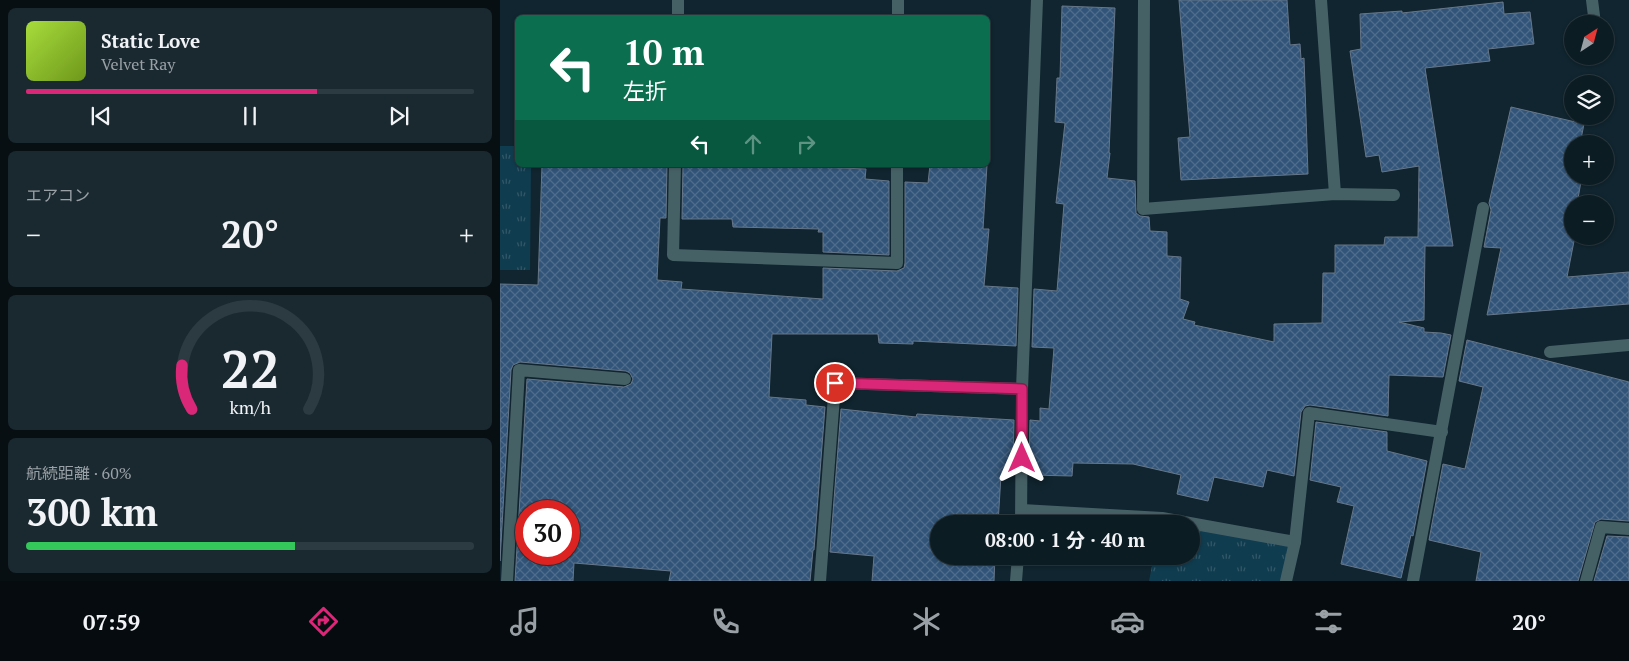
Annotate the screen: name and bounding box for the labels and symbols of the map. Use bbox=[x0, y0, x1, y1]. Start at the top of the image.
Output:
north arrow bbox=[1564, 15, 1614, 65]
pin bbox=[814, 362, 856, 404]
position arrow bbox=[995, 431, 1047, 483]
speed limit sign: 30 bbox=[515, 500, 580, 565]

